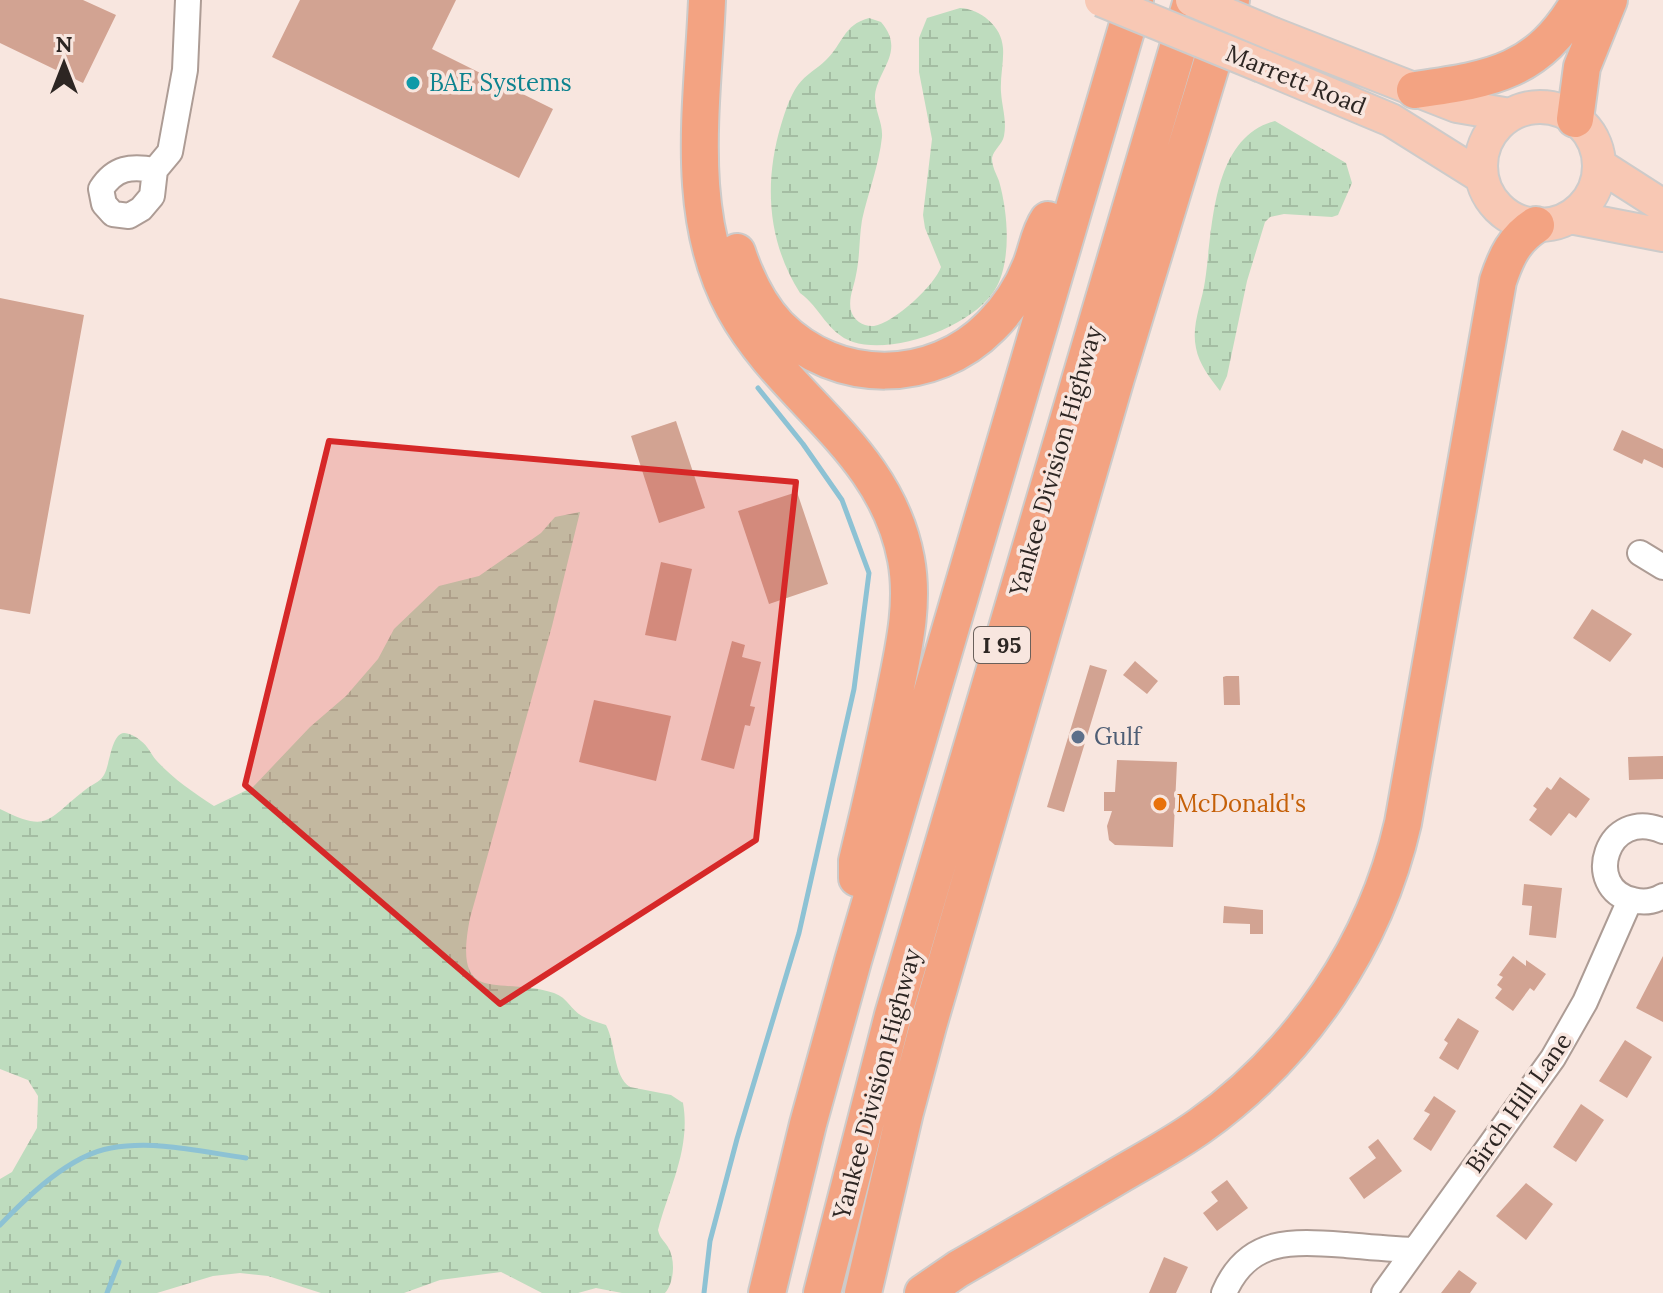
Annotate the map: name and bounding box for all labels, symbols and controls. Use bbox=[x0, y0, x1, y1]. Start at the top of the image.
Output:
north arrow bbox=[24, 24, 104, 104]
text: N bbox=[55, 30, 73, 58]
street label: Marrett Road bbox=[1221, 37, 1371, 122]
place label: BAE Systems bbox=[429, 67, 572, 98]
marker: BAE Systems bbox=[404, 74, 422, 92]
street label: Yankee Division Highway bbox=[1002, 322, 1109, 600]
road number: I 95 bbox=[974, 627, 1030, 663]
place label: Gulf bbox=[1094, 721, 1143, 752]
marker: Gulf bbox=[1069, 728, 1087, 746]
place label: McDonald's bbox=[1176, 788, 1306, 819]
marker: McDonald's bbox=[1151, 795, 1169, 813]
street label: Yankee Division Highway bbox=[825, 945, 928, 1224]
street label: Birch Hill Lane bbox=[1459, 1027, 1578, 1179]

